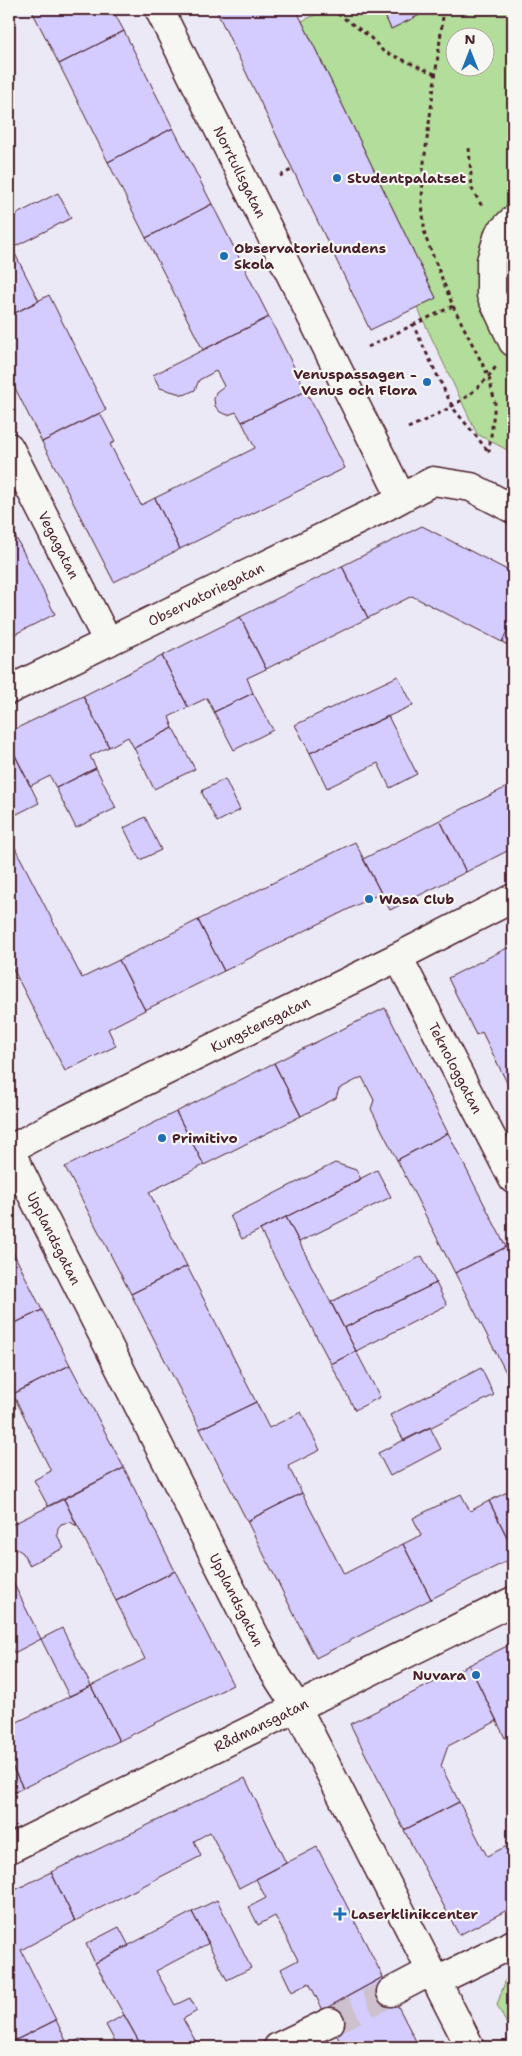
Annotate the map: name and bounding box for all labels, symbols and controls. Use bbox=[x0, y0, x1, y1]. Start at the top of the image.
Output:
north arrow bbox=[444, 28, 494, 78]
text: N bbox=[464, 30, 476, 48]
street label: Norrtullsgatan bbox=[209, 123, 270, 221]
place label: Studentpalatset bbox=[347, 169, 466, 187]
marker: Studentpalatset bbox=[331, 172, 343, 184]
place label: Observatorielundens Skola bbox=[234, 239, 386, 273]
marker: Observatorielundens Skola bbox=[218, 250, 230, 262]
place label: Venuspassagen - Venus och Flora bbox=[293, 365, 417, 399]
marker: Venuspassagen - Venus och Flora bbox=[421, 376, 433, 388]
street label: Vegagatan bbox=[34, 508, 84, 582]
street label: Observatoriegatan bbox=[145, 558, 267, 630]
place label: Wasa Club bbox=[379, 890, 454, 908]
marker: Wasa Club bbox=[363, 893, 375, 905]
street label: Kungstensgatan bbox=[208, 992, 314, 1056]
street label: Teknologgatan bbox=[424, 1019, 487, 1117]
place label: Primitivo bbox=[172, 1129, 238, 1147]
marker: Primitivo bbox=[156, 1132, 168, 1144]
street label: Upplandsgatan bbox=[23, 1189, 85, 1288]
street label: Upplandsgatan bbox=[206, 1550, 268, 1650]
place label: Nuvara bbox=[413, 1666, 466, 1684]
marker: Nuvara bbox=[470, 1669, 482, 1681]
street label: Rådmansgatan bbox=[211, 1694, 312, 1756]
place label: Laserklinikcenter bbox=[351, 1905, 479, 1923]
marker: Laserklinikcenter bbox=[333, 1907, 347, 1921]

